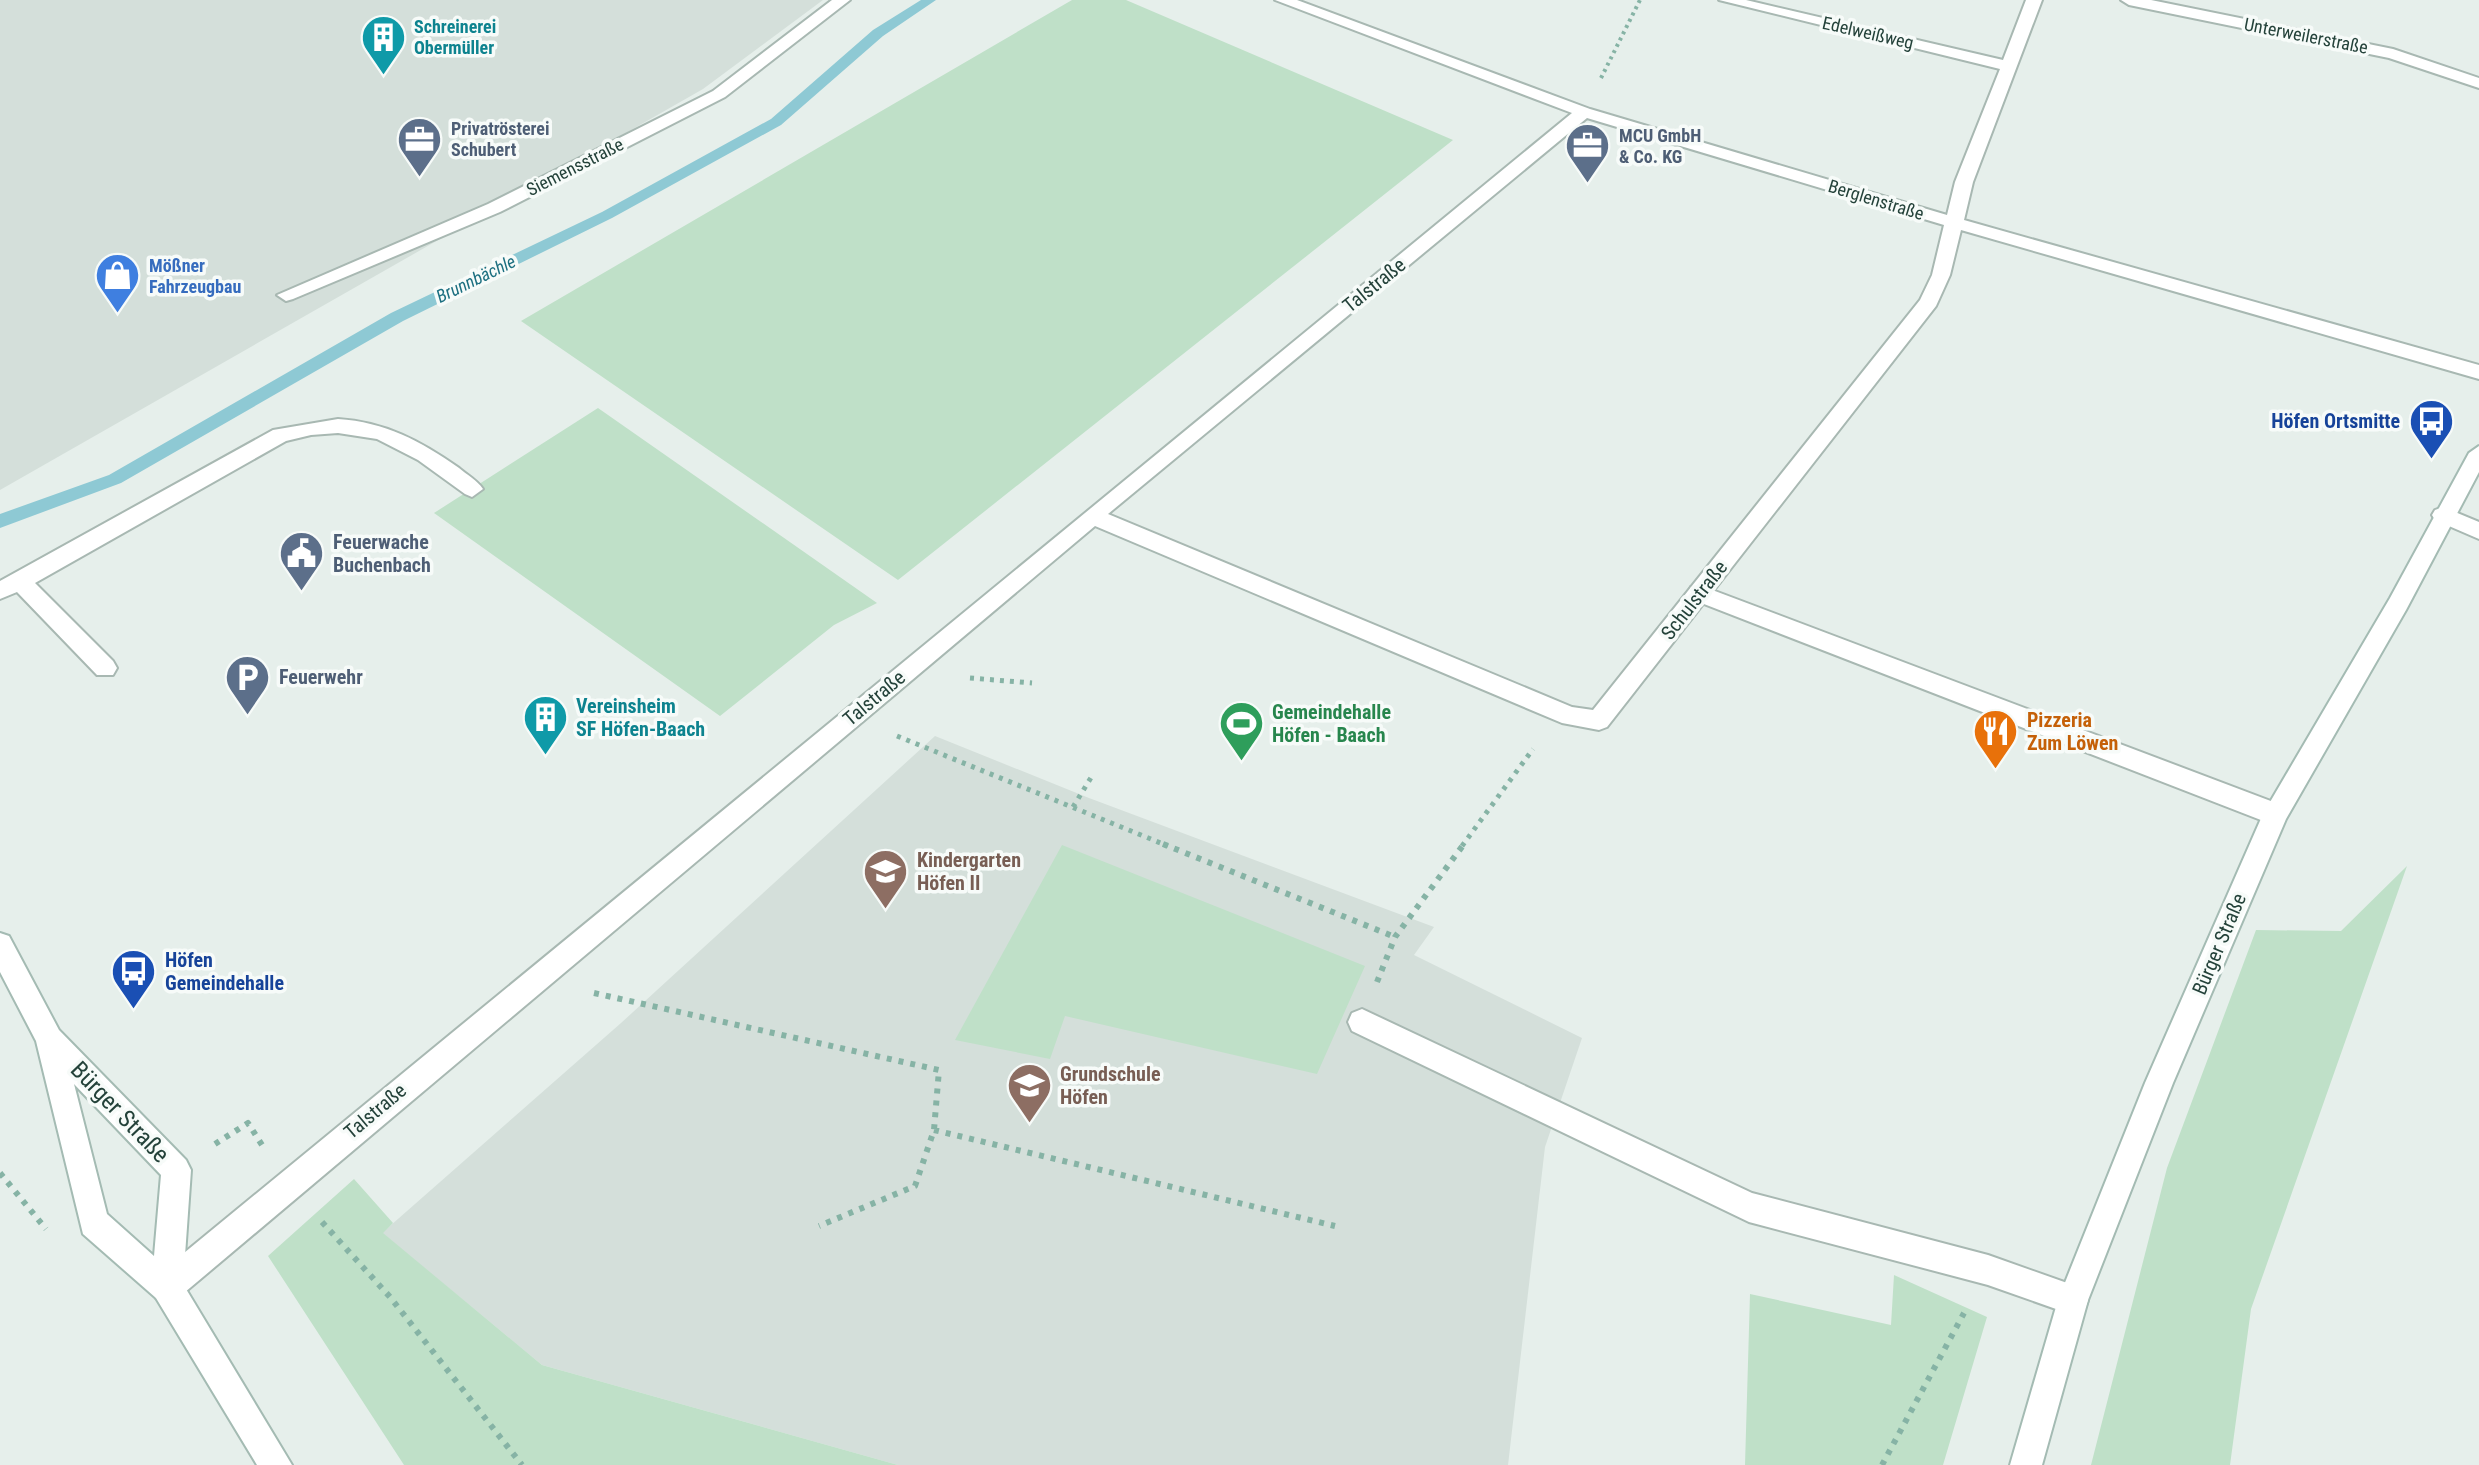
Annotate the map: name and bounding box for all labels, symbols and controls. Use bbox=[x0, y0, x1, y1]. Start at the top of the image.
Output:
street label: Edelweißweg bbox=[1820, 12, 1916, 53]
building icon: Schreinerei Obermüller bbox=[359, 13, 407, 76]
street label: Unterweilerstraße bbox=[2242, 13, 2370, 58]
place label: Schreinerei Obermüller bbox=[414, 16, 496, 58]
office icon: Privatrösterei Schubert bbox=[396, 115, 444, 178]
place label: Privatrösterei Schubert bbox=[451, 118, 550, 160]
office icon: MCU GmbH & Co. KG bbox=[1564, 122, 1612, 185]
place label: MCU GmbH & Co. KG bbox=[1619, 125, 1701, 167]
street label: Siemensstraße bbox=[523, 133, 627, 200]
street label: Berglenstraße bbox=[1826, 175, 1926, 224]
water label: Brunnbächle bbox=[433, 250, 519, 307]
shop icon: Mößner Fahrzeugbau bbox=[94, 252, 142, 315]
street label: Talstraße bbox=[1338, 253, 1410, 317]
place label: Mößner Fahrzeugbau bbox=[149, 255, 241, 297]
bus stop icon: Höfen Ortsmitte bbox=[2407, 397, 2455, 460]
place label: Höfen Ortsmitte bbox=[2271, 409, 2400, 433]
public building icon: Feuerwache Buchenbach bbox=[278, 530, 326, 593]
place label: Feuerwache Buchenbach bbox=[333, 530, 431, 577]
street label: Schulstraße bbox=[1656, 556, 1732, 644]
parking icon: Feuerwehr bbox=[224, 653, 272, 716]
place label: Feuerwehr bbox=[279, 665, 363, 689]
street label: Talstraße bbox=[838, 665, 910, 731]
building icon: Vereinsheim SF Höfen-Baach bbox=[521, 693, 569, 756]
place label: Vereinsheim SF Höfen-Baach bbox=[576, 694, 705, 741]
sports icon: Gemeindehalle Höfen - Baach bbox=[1217, 700, 1265, 763]
place label: Gemeindehalle Höfen - Baach bbox=[1272, 700, 1391, 747]
restaurant icon: Pizzeria Zum Löwen bbox=[1972, 707, 2020, 770]
place label: Pizzeria Zum Löwen bbox=[2027, 708, 2118, 755]
school or university icon: Kindergarten Höfen II bbox=[862, 847, 910, 910]
place label: Kindergarten Höfen II bbox=[917, 848, 1021, 895]
street label: Bürger Straße bbox=[2187, 890, 2251, 998]
bus stop icon: Höfen Gemeindehalle bbox=[110, 948, 158, 1011]
place label: Höfen Gemeindehalle bbox=[165, 948, 284, 995]
street label: Bürger Straße bbox=[65, 1056, 175, 1168]
school or university icon: Grundschule Höfen bbox=[1005, 1062, 1053, 1125]
place label: Grundschule Höfen bbox=[1060, 1062, 1161, 1109]
street label: Talstraße bbox=[339, 1078, 411, 1144]

